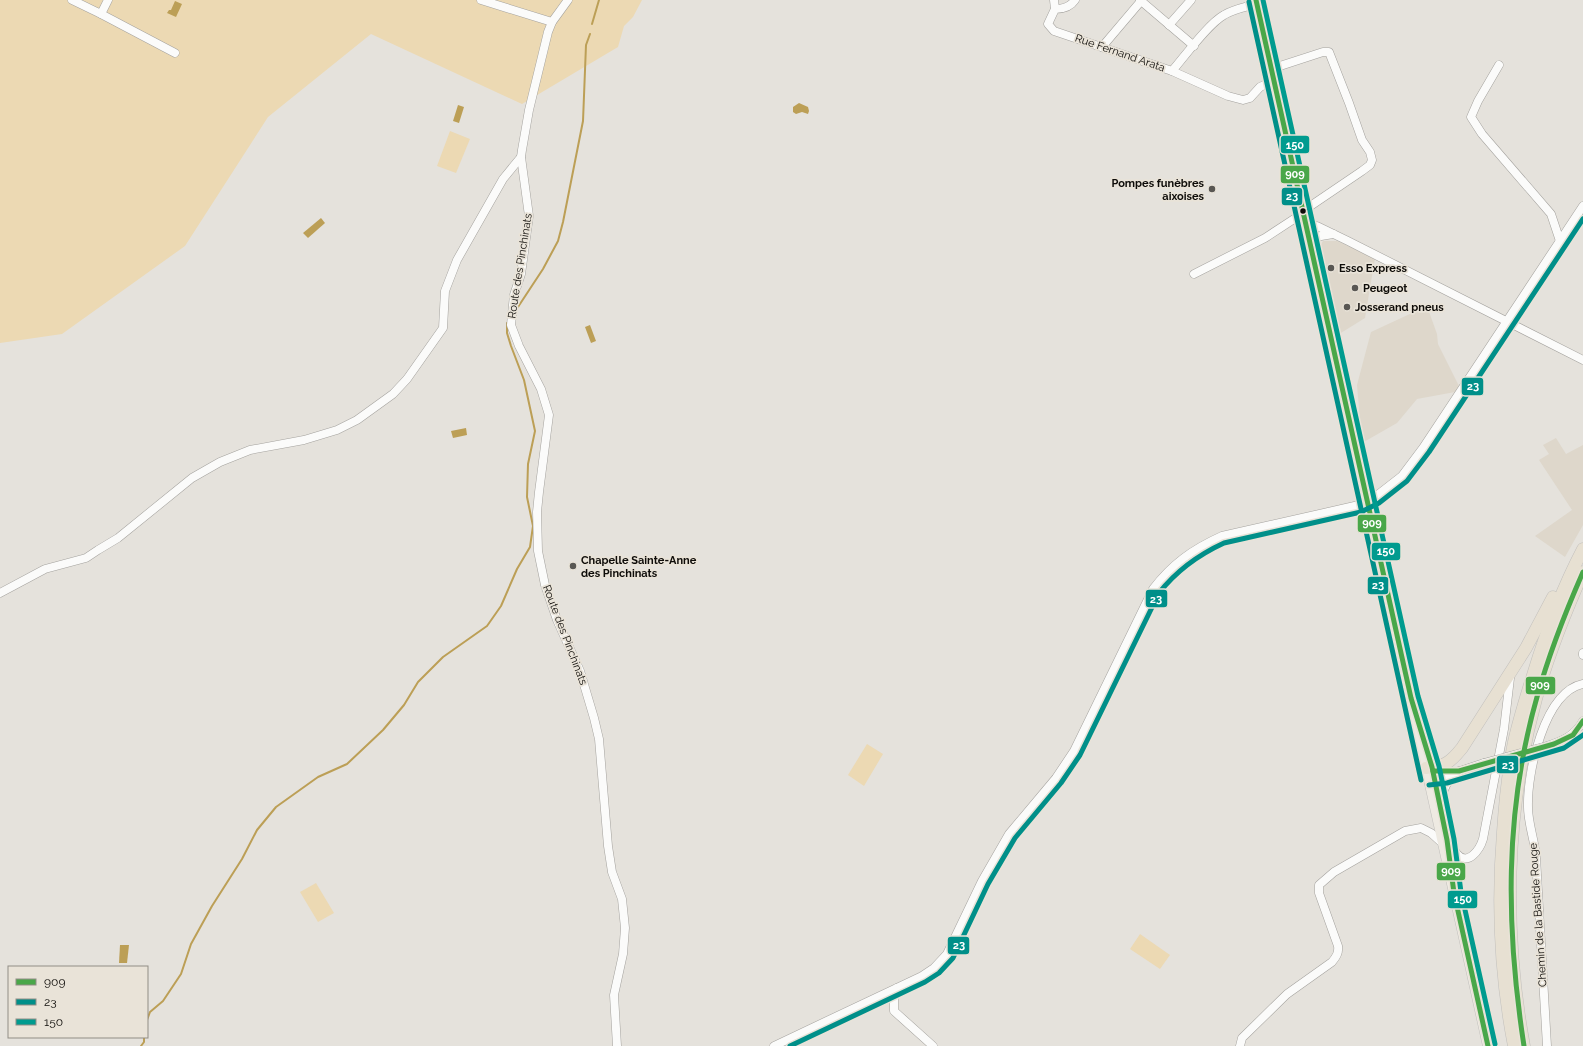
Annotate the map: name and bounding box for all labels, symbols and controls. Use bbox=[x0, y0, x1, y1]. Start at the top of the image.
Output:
street label: Rue Fernand Arata bbox=[1073, 31, 1167, 75]
line badge: 150 bbox=[1280, 135, 1310, 154]
text: 150 bbox=[1286, 139, 1304, 152]
line badge: 909 bbox=[1280, 165, 1310, 184]
text: 909 bbox=[1285, 168, 1305, 181]
place label: Pompes funèbres aixoises bbox=[1111, 177, 1205, 203]
marker: Pompes funèbres aixoises bbox=[1207, 184, 1217, 194]
line badge: 23 bbox=[1281, 187, 1303, 206]
text: 23 bbox=[1286, 190, 1298, 203]
unlabelled marker bbox=[1298, 206, 1308, 216]
street label: Route des Pinchinats bbox=[505, 213, 535, 319]
place label: Esso Express bbox=[1339, 262, 1407, 275]
marker: Esso Express bbox=[1326, 263, 1336, 273]
place label: Peugeot bbox=[1363, 282, 1408, 295]
marker: Peugeot bbox=[1350, 283, 1360, 293]
place label: Josserand pneus bbox=[1355, 301, 1444, 314]
marker: Josserand pneus bbox=[1342, 302, 1352, 312]
line badge: 23 bbox=[1461, 377, 1484, 396]
text: 23 bbox=[1467, 380, 1479, 393]
line badge: 909 bbox=[1357, 514, 1387, 533]
text: 909 bbox=[1362, 517, 1382, 530]
line badge: 150 bbox=[1371, 542, 1401, 561]
text: 150 bbox=[1377, 545, 1395, 558]
place label: Chapelle Sainte-Anne des Pinchinats bbox=[581, 554, 697, 580]
marker: Chapelle Sainte-Anne des Pinchinats bbox=[568, 561, 578, 571]
line badge: 23 bbox=[1367, 576, 1389, 595]
text: 23 bbox=[1372, 579, 1384, 592]
street label: Route des Pinchinats bbox=[540, 583, 590, 687]
line badge: 23 bbox=[1145, 589, 1168, 608]
text: 23 bbox=[1150, 593, 1162, 606]
line badge: 909 bbox=[1525, 676, 1556, 695]
text: 909 bbox=[1530, 679, 1550, 692]
line badge: 23 bbox=[1496, 755, 1519, 774]
text: 23 bbox=[1502, 759, 1514, 772]
street label: Chemin de la Bastide Rouge bbox=[1526, 842, 1550, 987]
line badge: 909 bbox=[1436, 862, 1466, 881]
text: 909 bbox=[1441, 865, 1461, 878]
line badge: 150 bbox=[1447, 890, 1478, 909]
text: 150 bbox=[1454, 893, 1472, 906]
line badge: 23 bbox=[947, 936, 970, 955]
text: 23 bbox=[953, 939, 965, 952]
legend bbox=[8, 966, 148, 1038]
text: 909 bbox=[44, 975, 65, 989]
text: 23 bbox=[44, 995, 57, 1009]
text: 150 bbox=[44, 1015, 63, 1029]

